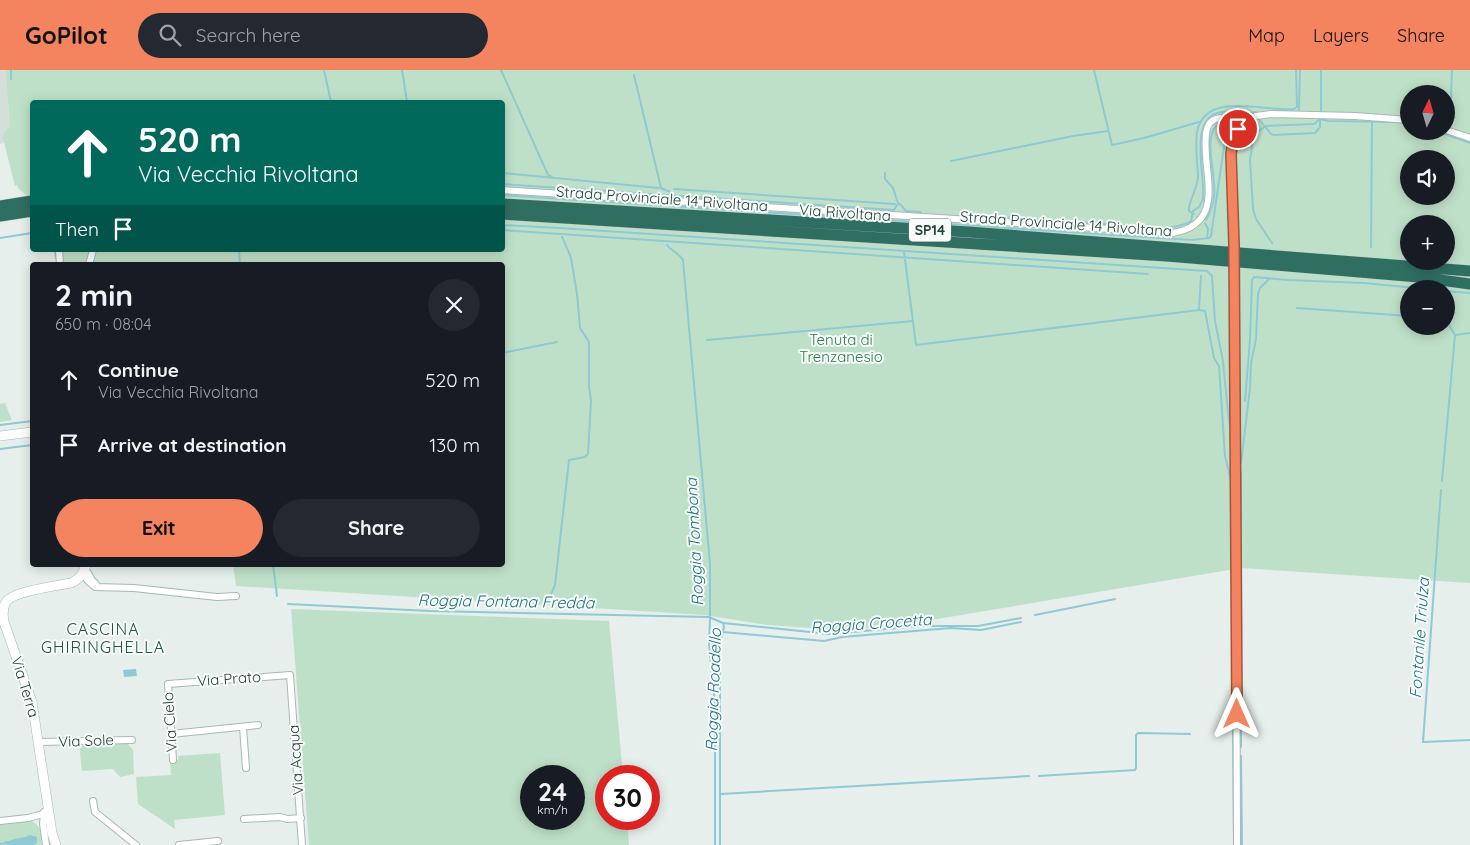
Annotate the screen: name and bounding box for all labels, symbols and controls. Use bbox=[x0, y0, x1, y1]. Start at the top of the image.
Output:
search box bbox=[138, 13, 488, 58]
text: GoPilot bbox=[25, 20, 108, 50]
icon: search bbox=[156, 21, 184, 49]
text: Search here bbox=[196, 23, 301, 47]
text: Map bbox=[1248, 24, 1285, 47]
text: Layers bbox=[1313, 24, 1369, 47]
text: Share bbox=[1397, 24, 1445, 47]
north arrow bbox=[1400, 85, 1455, 140]
map controls bbox=[1400, 85, 1455, 335]
pin bbox=[1217, 108, 1259, 150]
icon: arrive bbox=[1224, 115, 1252, 143]
text: 520 m bbox=[138, 117, 242, 161]
icon: ahead bbox=[55, 120, 120, 185]
button: sound bbox=[1400, 150, 1455, 205]
text: Via Vecchia Rivoltana bbox=[138, 160, 359, 188]
street label: Strada Provinciale 14 Rivoltana bbox=[555, 182, 769, 215]
street label: Via Rivoltana bbox=[799, 200, 892, 225]
street label: Strada Provinciale 14 Rivoltana bbox=[959, 207, 1173, 240]
icon: arrive bbox=[109, 215, 137, 243]
button: + bbox=[1400, 215, 1455, 270]
text: Then bbox=[55, 217, 99, 241]
road number: SP14 bbox=[909, 218, 951, 242]
text: 2 min bbox=[55, 276, 133, 314]
button: close bbox=[428, 279, 480, 331]
button: − bbox=[1400, 280, 1455, 335]
text: 650 m · 08:04 bbox=[55, 314, 152, 334]
park label: Tenuta di Trenzanesio bbox=[799, 330, 883, 366]
text: Continue bbox=[98, 358, 179, 382]
icon: ahead bbox=[55, 366, 83, 394]
text: 520 m bbox=[425, 368, 480, 392]
text: Via Vecchia Rivoltana bbox=[98, 382, 258, 402]
icon: arrive bbox=[55, 431, 83, 459]
text: Arrive at destination bbox=[98, 433, 287, 457]
text: 130 m bbox=[429, 433, 480, 457]
water label: Roggia Tombona bbox=[681, 476, 707, 606]
button: Exit bbox=[55, 499, 263, 557]
button: Share bbox=[273, 499, 480, 557]
water label: Fontanile Triulza bbox=[1405, 576, 1433, 699]
water label: Roggia Fontana Fredda bbox=[417, 589, 596, 613]
water label: Roggia Crocetta bbox=[810, 609, 934, 637]
district label: CASCINA GHIRINGHELLA bbox=[41, 619, 165, 657]
water label: Roggia Roadello bbox=[701, 627, 725, 752]
street label: Via Terra bbox=[7, 654, 44, 720]
street label: Via Prato bbox=[196, 667, 262, 690]
position arrow bbox=[1210, 687, 1262, 739]
street label: Via Cielo bbox=[158, 691, 181, 753]
street label: Via Acqua bbox=[284, 724, 307, 796]
street label: Via Sole bbox=[58, 730, 114, 751]
speed limit sign: 30 bbox=[595, 765, 660, 830]
text: 24 bbox=[538, 776, 567, 807]
text: km/h bbox=[537, 802, 568, 817]

